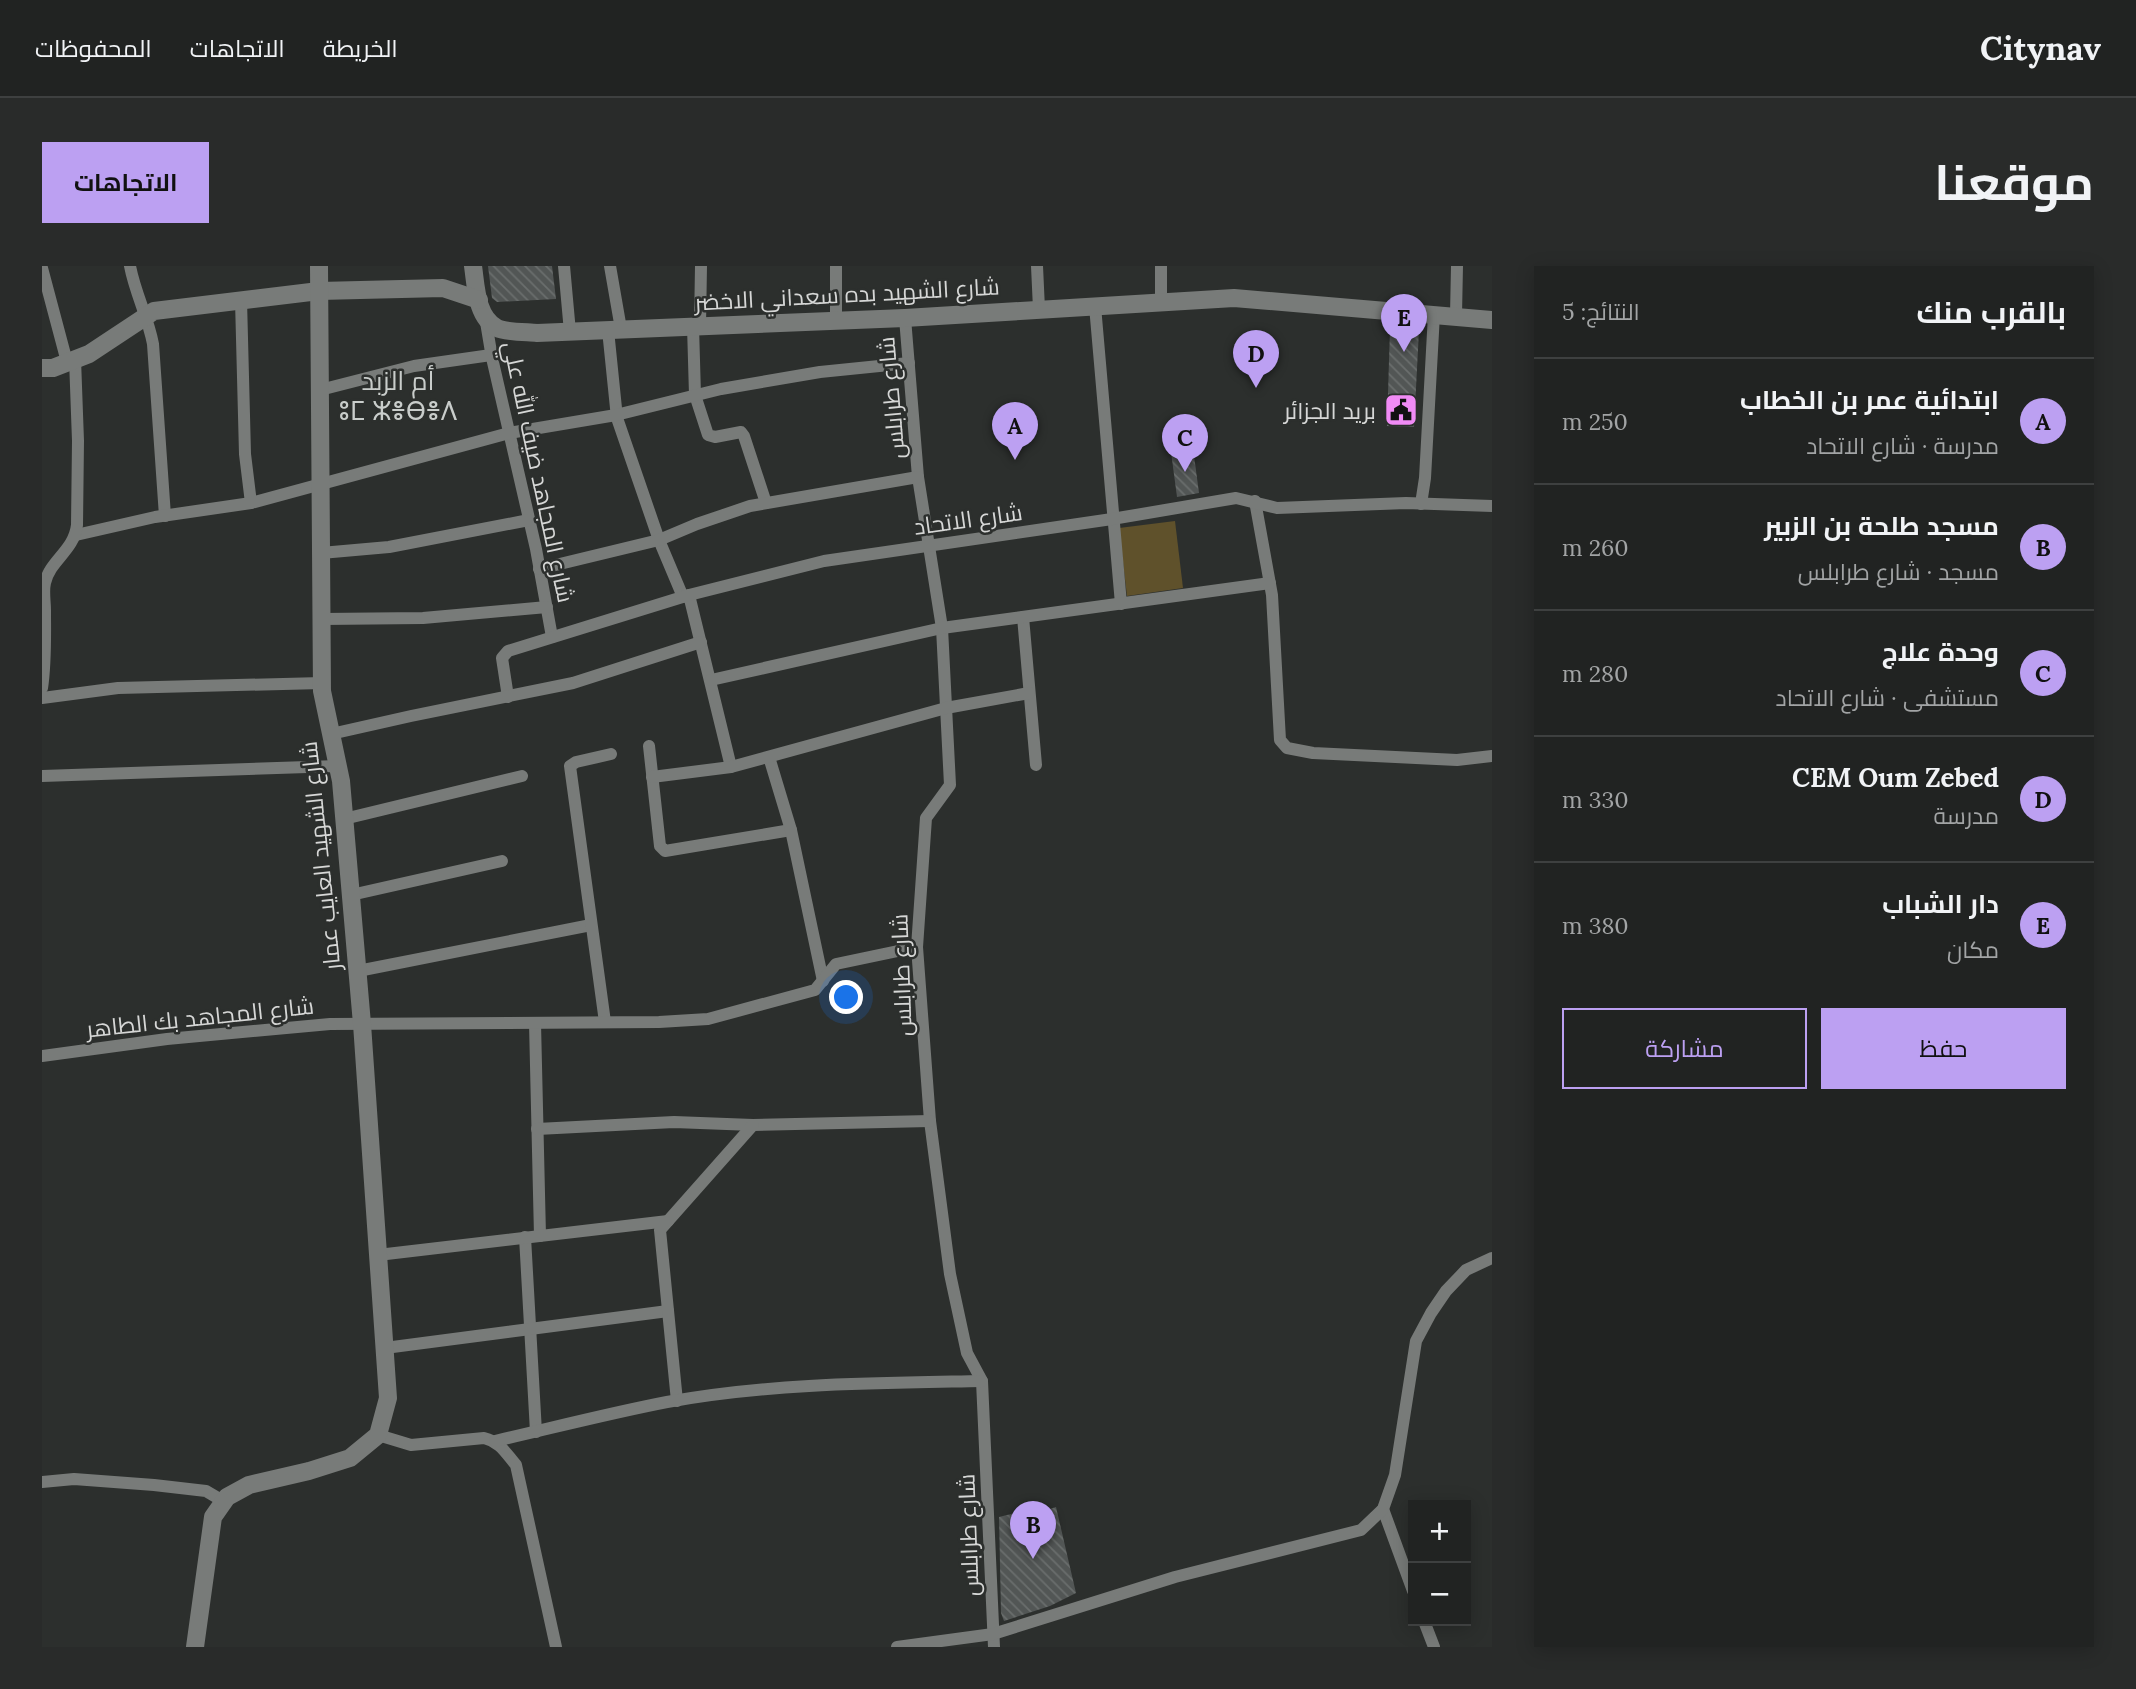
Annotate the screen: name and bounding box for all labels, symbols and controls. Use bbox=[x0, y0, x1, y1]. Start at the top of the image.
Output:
text: Citynav bbox=[1980, 27, 2101, 69]
text: المحفوظات bbox=[35, 33, 152, 64]
text: الاتجاهات bbox=[190, 33, 285, 64]
text: الخريطة bbox=[323, 33, 398, 64]
button: الاتجاهات bbox=[42, 142, 209, 223]
text: موقعنا bbox=[1934, 151, 2094, 213]
street label: شارع الشهيد بده سعداني الاخضر bbox=[692, 272, 1000, 321]
text: بالقرب منك bbox=[1917, 293, 2066, 331]
pin: E bbox=[1381, 294, 1427, 352]
text: النتائج: 5 bbox=[1562, 297, 1640, 326]
pin: D bbox=[1233, 330, 1279, 388]
street label: شارع طرابلس bbox=[871, 335, 913, 460]
street label: شارع المجاهد ضيف الله علي bbox=[493, 339, 581, 606]
district label: أم الزبد ⵓⵎ ⵣⴻⴱⴻⴷ bbox=[338, 364, 458, 427]
text: ابتدائية عمر بن الخطاب bbox=[1740, 383, 1999, 416]
public building icon: بريد الجزائر bbox=[1382, 391, 1420, 429]
place label: بريد الجزائر bbox=[1282, 396, 1376, 425]
pin: A bbox=[992, 402, 1038, 460]
text: 250 m bbox=[1562, 407, 1628, 436]
text: A bbox=[2035, 407, 2051, 436]
pin: C bbox=[1162, 414, 1208, 472]
text: مدرسة · شارع الاتحاد bbox=[1806, 431, 1999, 460]
street label: شارع الاتحاد bbox=[912, 497, 1025, 543]
text: مسجد طلحة بن الزبير bbox=[1764, 509, 1999, 542]
text: 260 m bbox=[1562, 533, 1629, 562]
text: B bbox=[2035, 533, 2051, 562]
text: مسجد · شارع طرابلس bbox=[1798, 557, 1999, 586]
text: وحدة علاج bbox=[1882, 635, 1999, 668]
text: 280 m bbox=[1562, 659, 1628, 688]
text: C bbox=[2035, 659, 2051, 688]
text: مستشفى · شارع الاتحاد bbox=[1776, 683, 1999, 712]
street label: شارع الشهيد العايب عمار bbox=[294, 740, 349, 974]
text: CEM Oum Zebed bbox=[1792, 761, 1999, 794]
text: 330 m bbox=[1562, 785, 1629, 814]
text: D bbox=[2034, 785, 2052, 814]
text: مدرسة bbox=[1934, 801, 1999, 830]
text: دار الشباب bbox=[1882, 887, 1999, 920]
text: 380 m bbox=[1562, 911, 1629, 940]
text: E bbox=[2036, 911, 2050, 940]
street label: شارع طرابلس bbox=[884, 913, 920, 1037]
text: مكان bbox=[1947, 935, 1999, 964]
your location bbox=[829, 980, 863, 1014]
street label: شارع المجاهد بك الطاهر bbox=[83, 991, 315, 1046]
button: مشاركة bbox=[1562, 1008, 1807, 1089]
button: حفظ bbox=[1821, 1008, 2066, 1089]
street label: شارع طرابلس bbox=[951, 1473, 987, 1597]
map controls bbox=[1408, 1500, 1471, 1626]
button: + bbox=[1408, 1500, 1471, 1563]
pin: B bbox=[1010, 1501, 1056, 1559]
button: − bbox=[1408, 1563, 1471, 1626]

